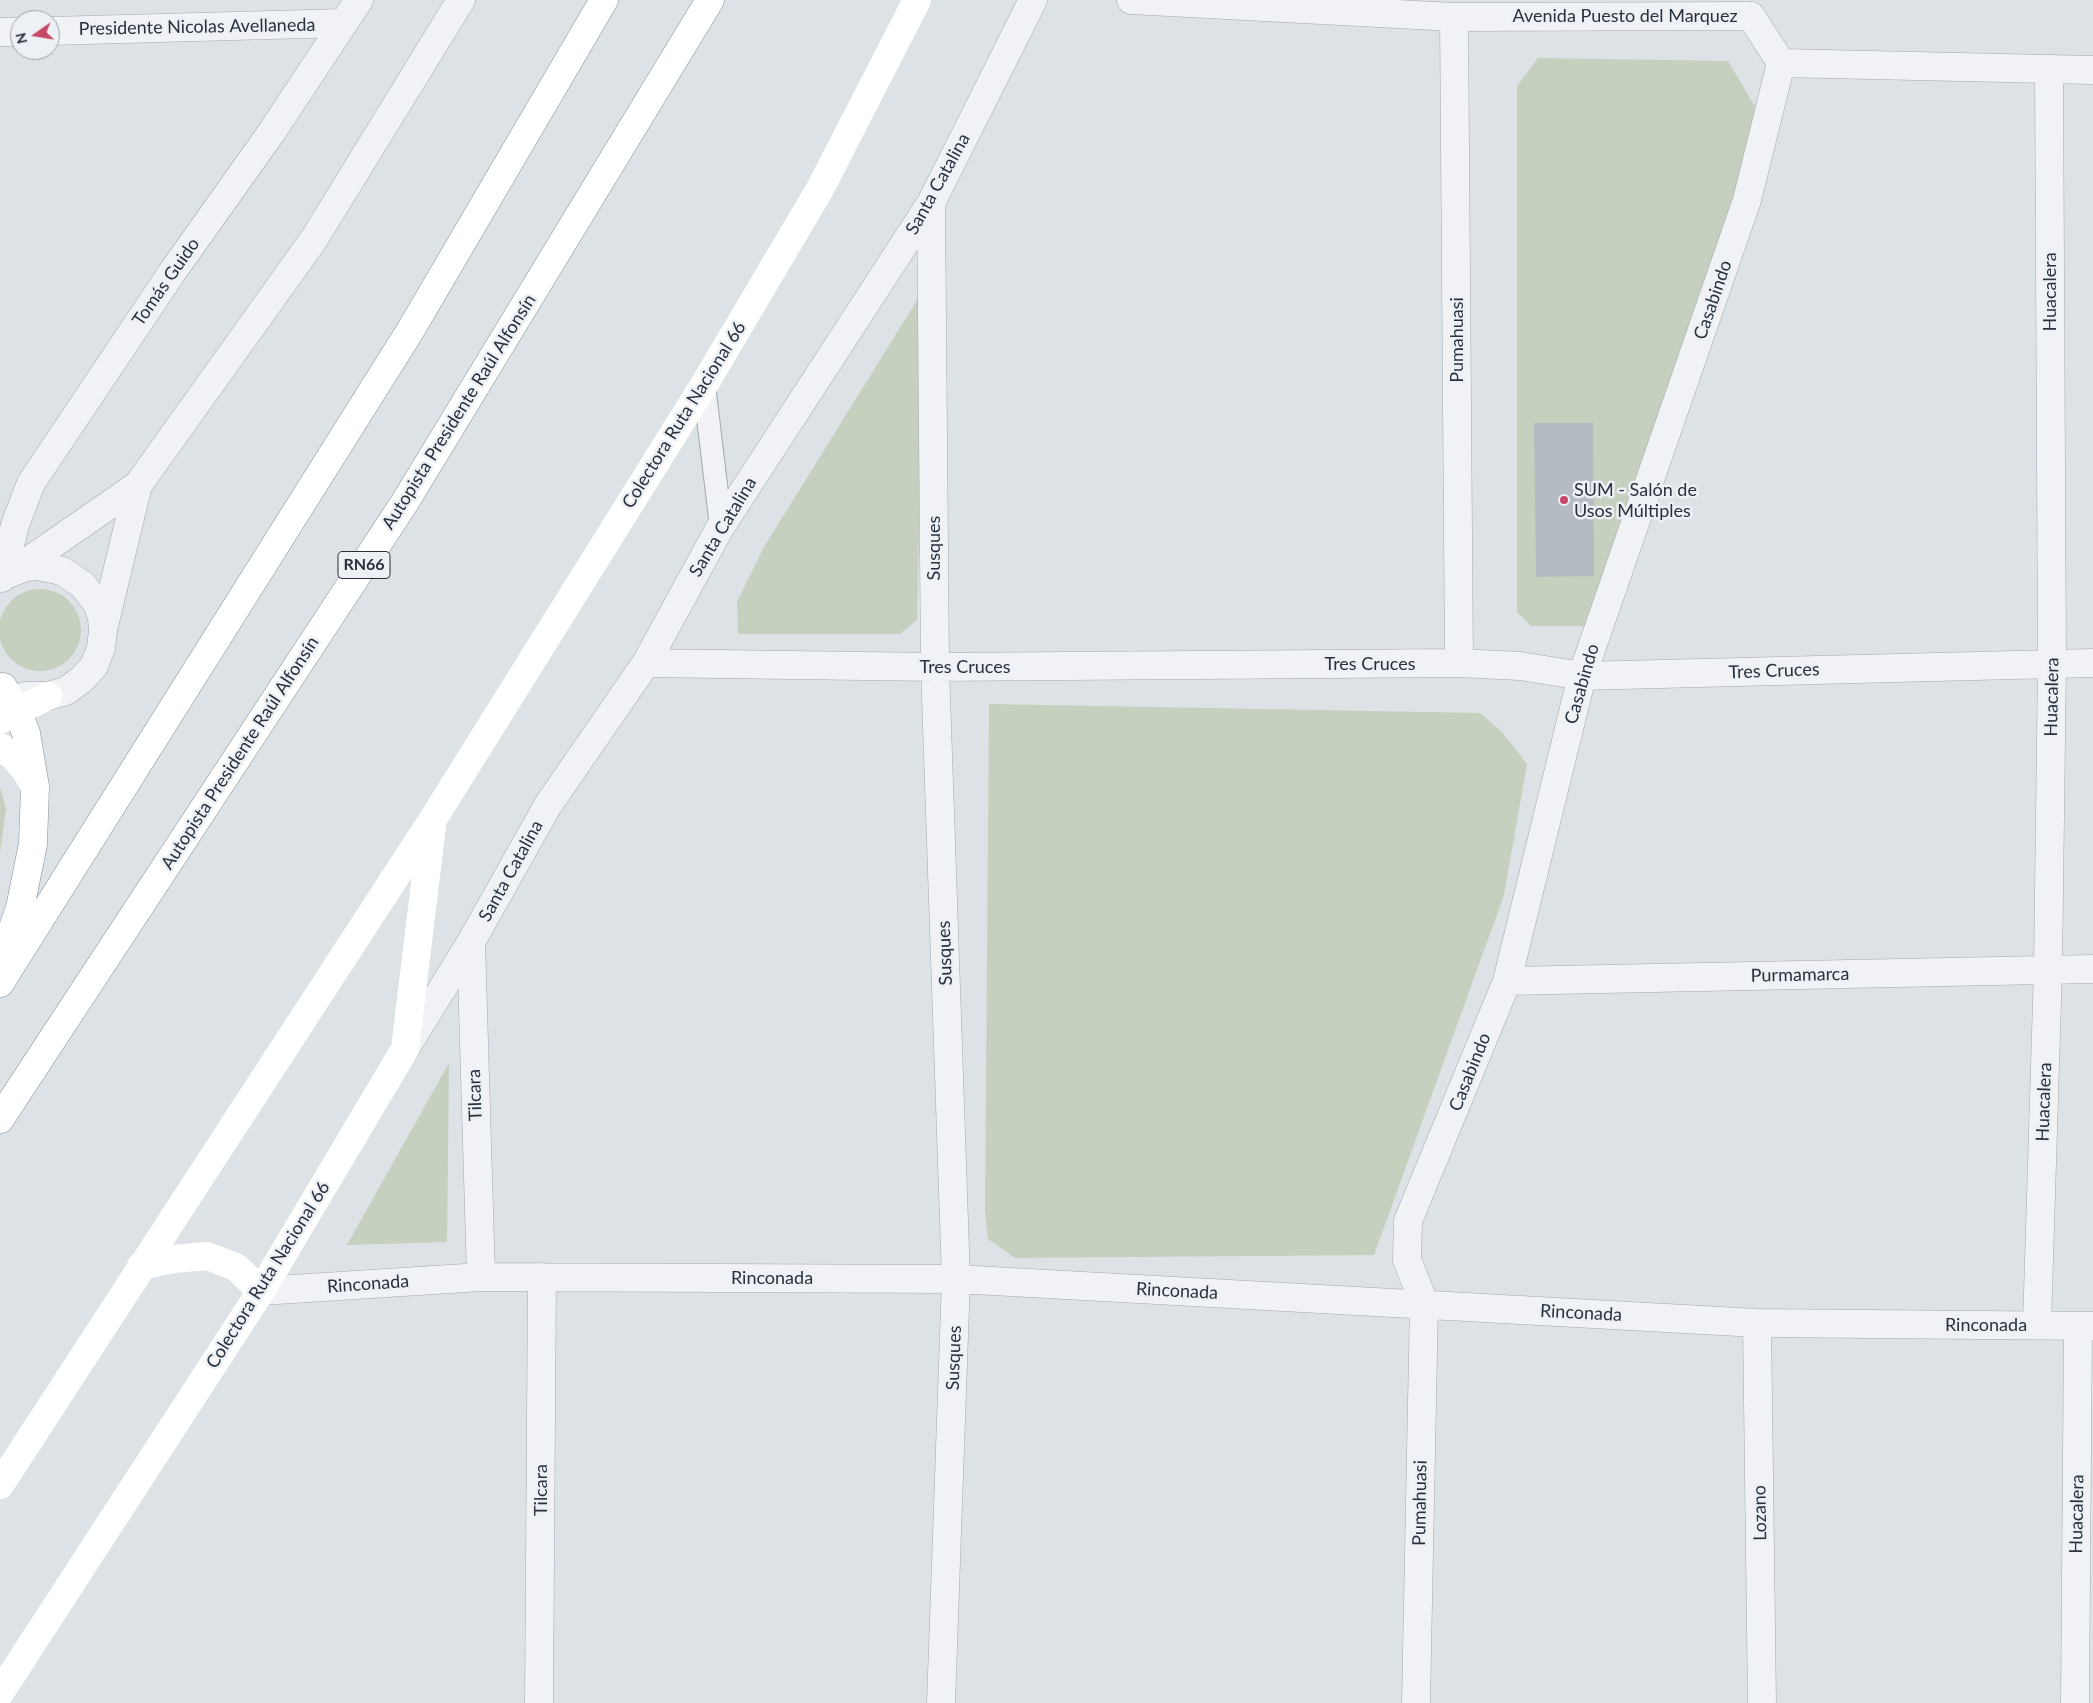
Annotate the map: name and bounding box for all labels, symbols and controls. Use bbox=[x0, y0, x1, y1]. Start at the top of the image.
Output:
street label: Avenida Puesto del Marquez bbox=[1512, 5, 1738, 27]
north arrow bbox=[10, 10, 60, 60]
street label: Presidente Nicolas Avellaneda bbox=[79, 14, 315, 40]
text: N bbox=[11, 31, 30, 45]
street label: Santa Catalina bbox=[901, 130, 975, 238]
street label: Tomás Guido bbox=[128, 234, 204, 330]
street label: Huacalera bbox=[2039, 252, 2061, 332]
street label: Casabindo bbox=[1689, 258, 1737, 342]
street label: Autopista Presidente Raúl Alfonsín bbox=[377, 290, 541, 534]
street label: Pumahuasi bbox=[1446, 297, 1468, 383]
street label: Colectora Ruta Nacional 66 bbox=[618, 318, 750, 512]
street label: Santa Catalina bbox=[685, 473, 761, 581]
place label: SUM - Salón de Usos Múltiples bbox=[1574, 479, 1697, 522]
marker: SUM - Salón de Usos Múltiples bbox=[1558, 494, 1570, 506]
street label: Susques bbox=[923, 516, 945, 580]
road number: RN66 bbox=[338, 552, 390, 578]
street label: Autopista Presidente Raúl Alfonsín bbox=[157, 633, 323, 873]
street label: Casabindo bbox=[1560, 641, 1604, 727]
street label: Tres Cruces bbox=[1324, 653, 1416, 675]
street label: Tres Cruces bbox=[919, 656, 1011, 678]
street label: Huacalera bbox=[2041, 657, 2063, 737]
street label: Tres Cruces bbox=[1728, 659, 1820, 683]
street label: Santa Catalina bbox=[474, 817, 548, 925]
street label: Susques bbox=[933, 920, 957, 986]
street label: Purmamarca bbox=[1751, 963, 1849, 987]
street label: Casabindo bbox=[1445, 1030, 1495, 1114]
street label: Huacalera bbox=[2032, 1062, 2056, 1142]
street label: Tilcara bbox=[463, 1069, 487, 1121]
street label: Colectora Ruta Nacional 66 bbox=[202, 1178, 334, 1372]
street label: Rinconada bbox=[731, 1267, 813, 1289]
street label: Rinconada bbox=[326, 1270, 410, 1298]
street label: Rinconada bbox=[1135, 1278, 1219, 1304]
street label: Rinconada bbox=[1539, 1300, 1623, 1326]
street label: Rinconada bbox=[1945, 1314, 2027, 1336]
street label: Susques bbox=[942, 1325, 966, 1391]
street label: Pumahuasi bbox=[1408, 1460, 1432, 1546]
street label: Tilcara bbox=[530, 1464, 552, 1516]
street label: Huacalera bbox=[2066, 1474, 2088, 1554]
street label: Lozano bbox=[1749, 1485, 1771, 1541]

